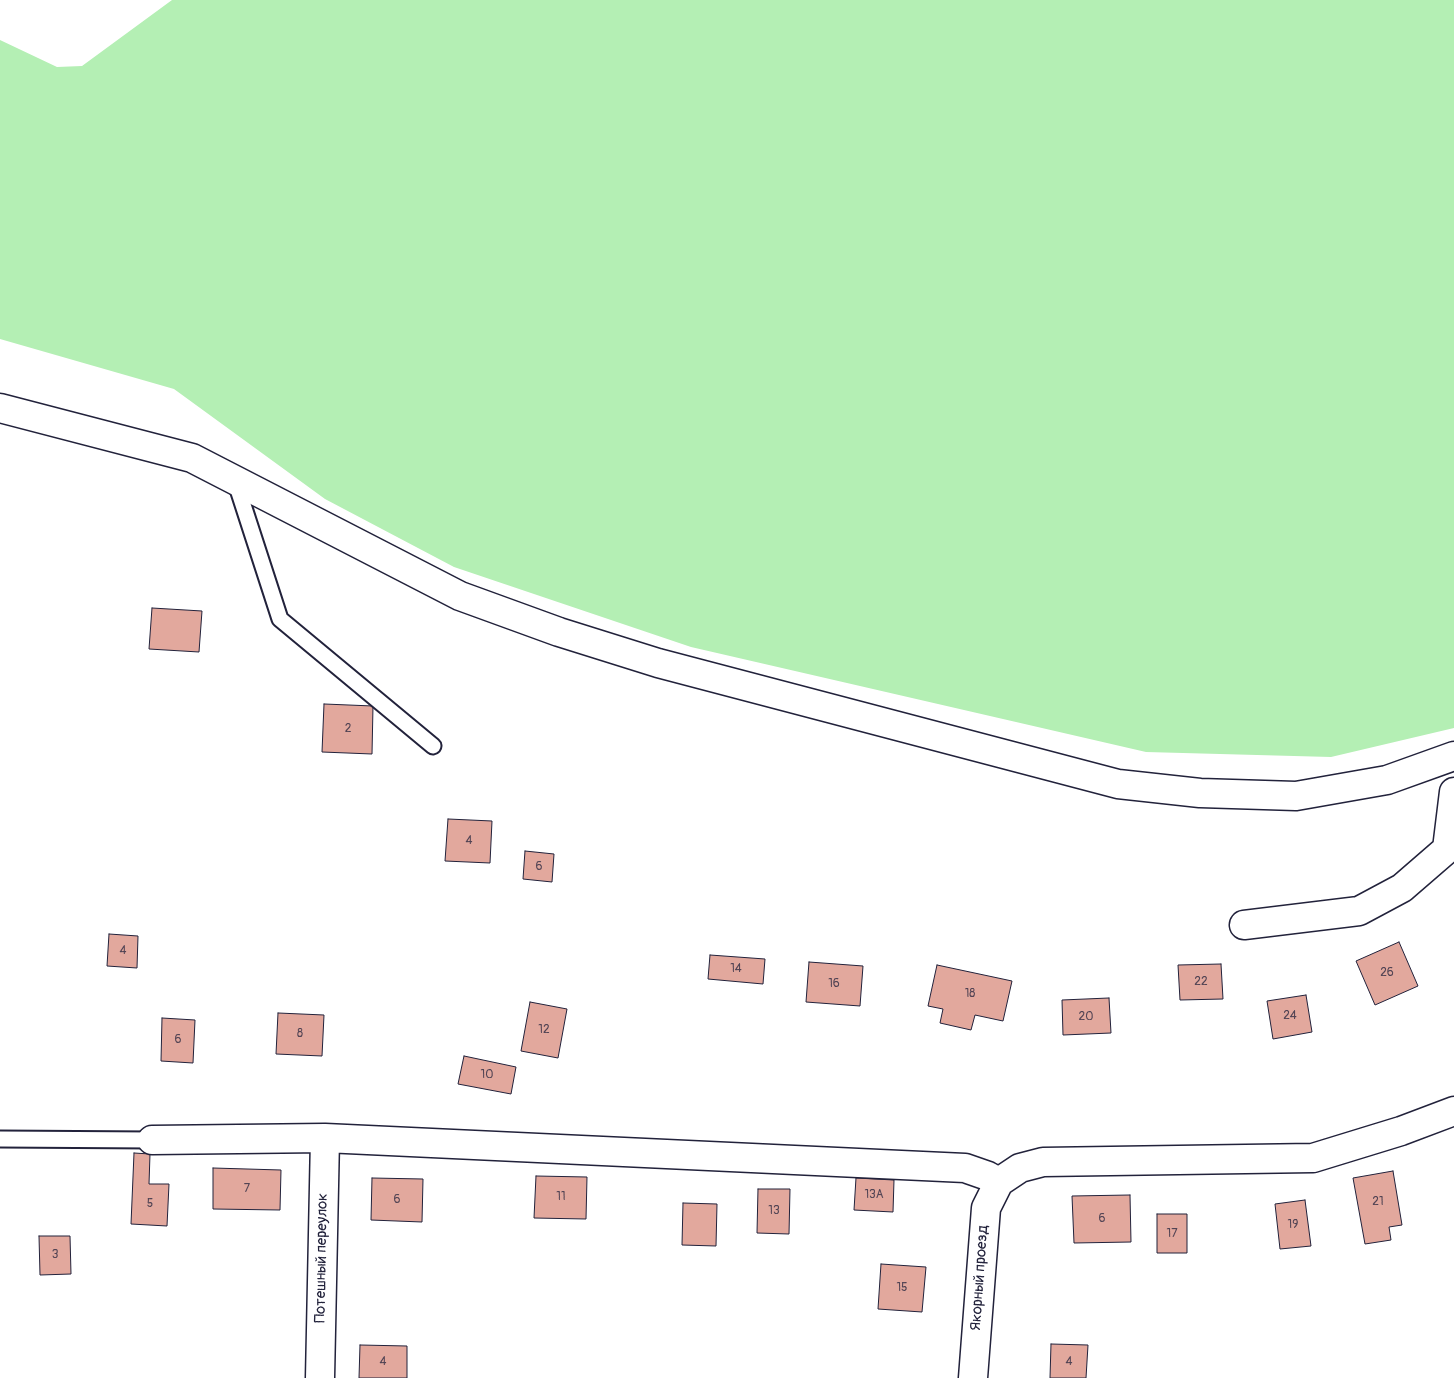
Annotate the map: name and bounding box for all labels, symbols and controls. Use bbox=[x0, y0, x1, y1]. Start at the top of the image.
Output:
house number: 2 bbox=[345, 722, 351, 736]
house number: 4 bbox=[466, 834, 472, 848]
house number: 6 bbox=[536, 860, 542, 874]
house number: 4 bbox=[120, 944, 126, 958]
house number: 14 bbox=[730, 962, 742, 976]
house number: 26 bbox=[1380, 966, 1394, 980]
house number: 22 bbox=[1194, 975, 1208, 989]
house number: 16 bbox=[828, 977, 840, 991]
house number: 18 bbox=[965, 987, 975, 1001]
house number: 24 bbox=[1283, 1009, 1297, 1023]
house number: 20 bbox=[1079, 1010, 1093, 1024]
house number: 12 bbox=[538, 1023, 550, 1037]
house number: 8 bbox=[297, 1027, 303, 1041]
house number: 6 bbox=[175, 1033, 181, 1047]
house number: 10 bbox=[481, 1068, 493, 1082]
house number: 7 bbox=[244, 1182, 250, 1196]
house number: 13А bbox=[864, 1188, 884, 1202]
house number: 11 bbox=[556, 1190, 566, 1204]
street label: Потешный переулок bbox=[312, 1193, 332, 1323]
house number: 6 bbox=[394, 1193, 400, 1207]
house number: 21 bbox=[1372, 1195, 1384, 1209]
house number: 5 bbox=[147, 1197, 153, 1211]
house number: 13 bbox=[768, 1204, 780, 1218]
house number: 6 bbox=[1099, 1212, 1105, 1226]
house number: 19 bbox=[1288, 1218, 1298, 1232]
street label: Якорный проезд bbox=[967, 1225, 993, 1331]
house number: 17 bbox=[1166, 1227, 1178, 1241]
house number: 3 bbox=[52, 1248, 58, 1262]
house number: 15 bbox=[896, 1281, 908, 1295]
house number: 4 bbox=[380, 1355, 386, 1369]
house number: 4 bbox=[1066, 1355, 1072, 1369]

